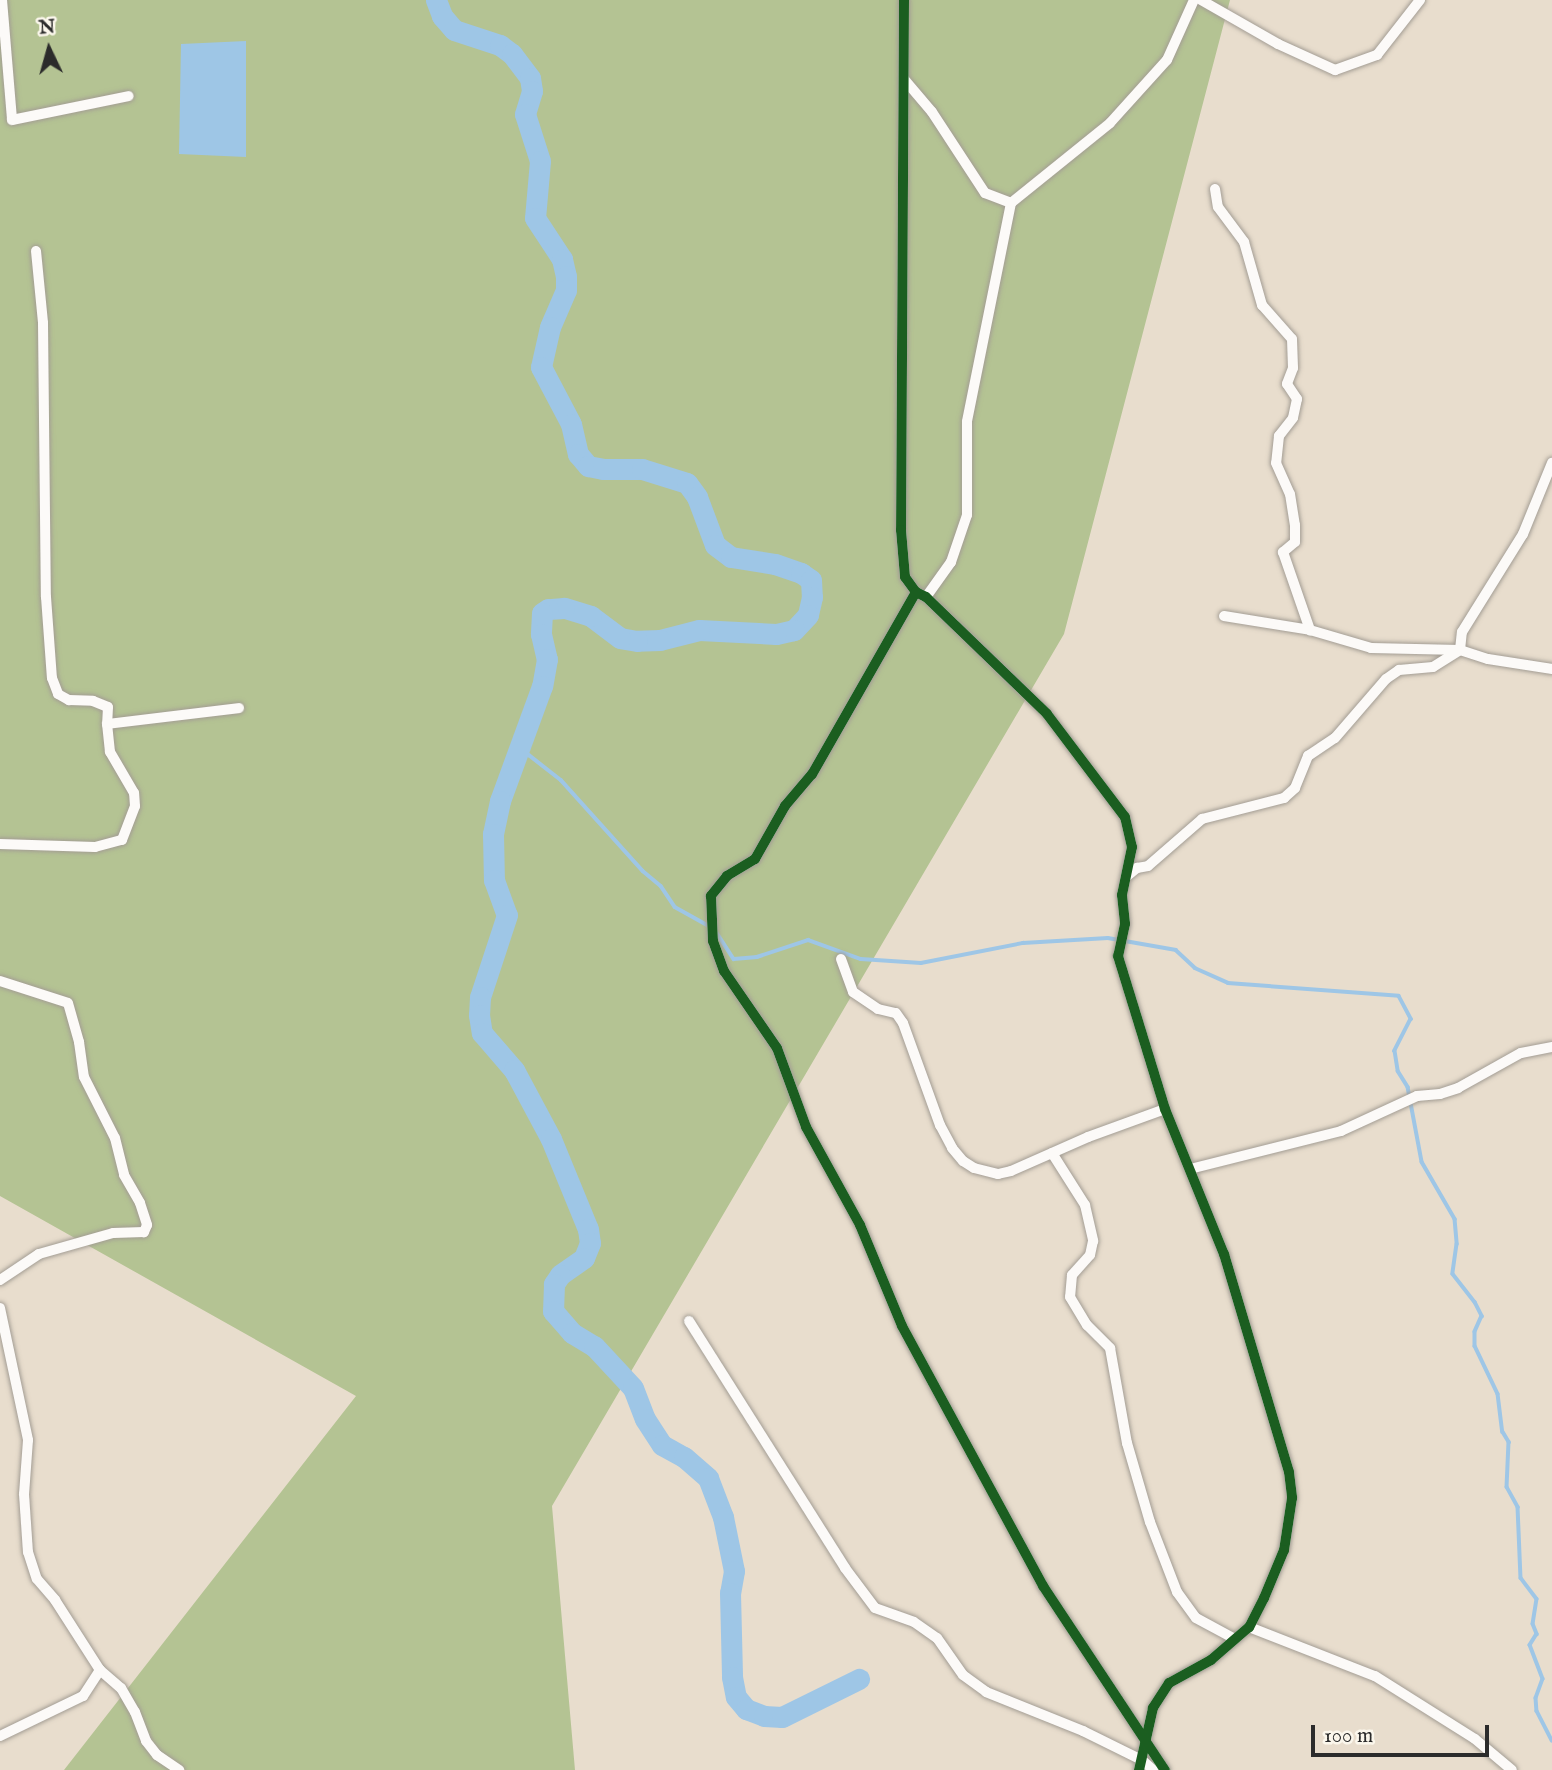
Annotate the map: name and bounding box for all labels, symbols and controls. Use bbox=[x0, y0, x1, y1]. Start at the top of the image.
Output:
north arrow bbox=[14, 14, 84, 84]
text: N bbox=[38, 15, 56, 41]
scale bar bbox=[1314, 1710, 1492, 1754]
text: 100 m bbox=[1324, 1723, 1373, 1750]

